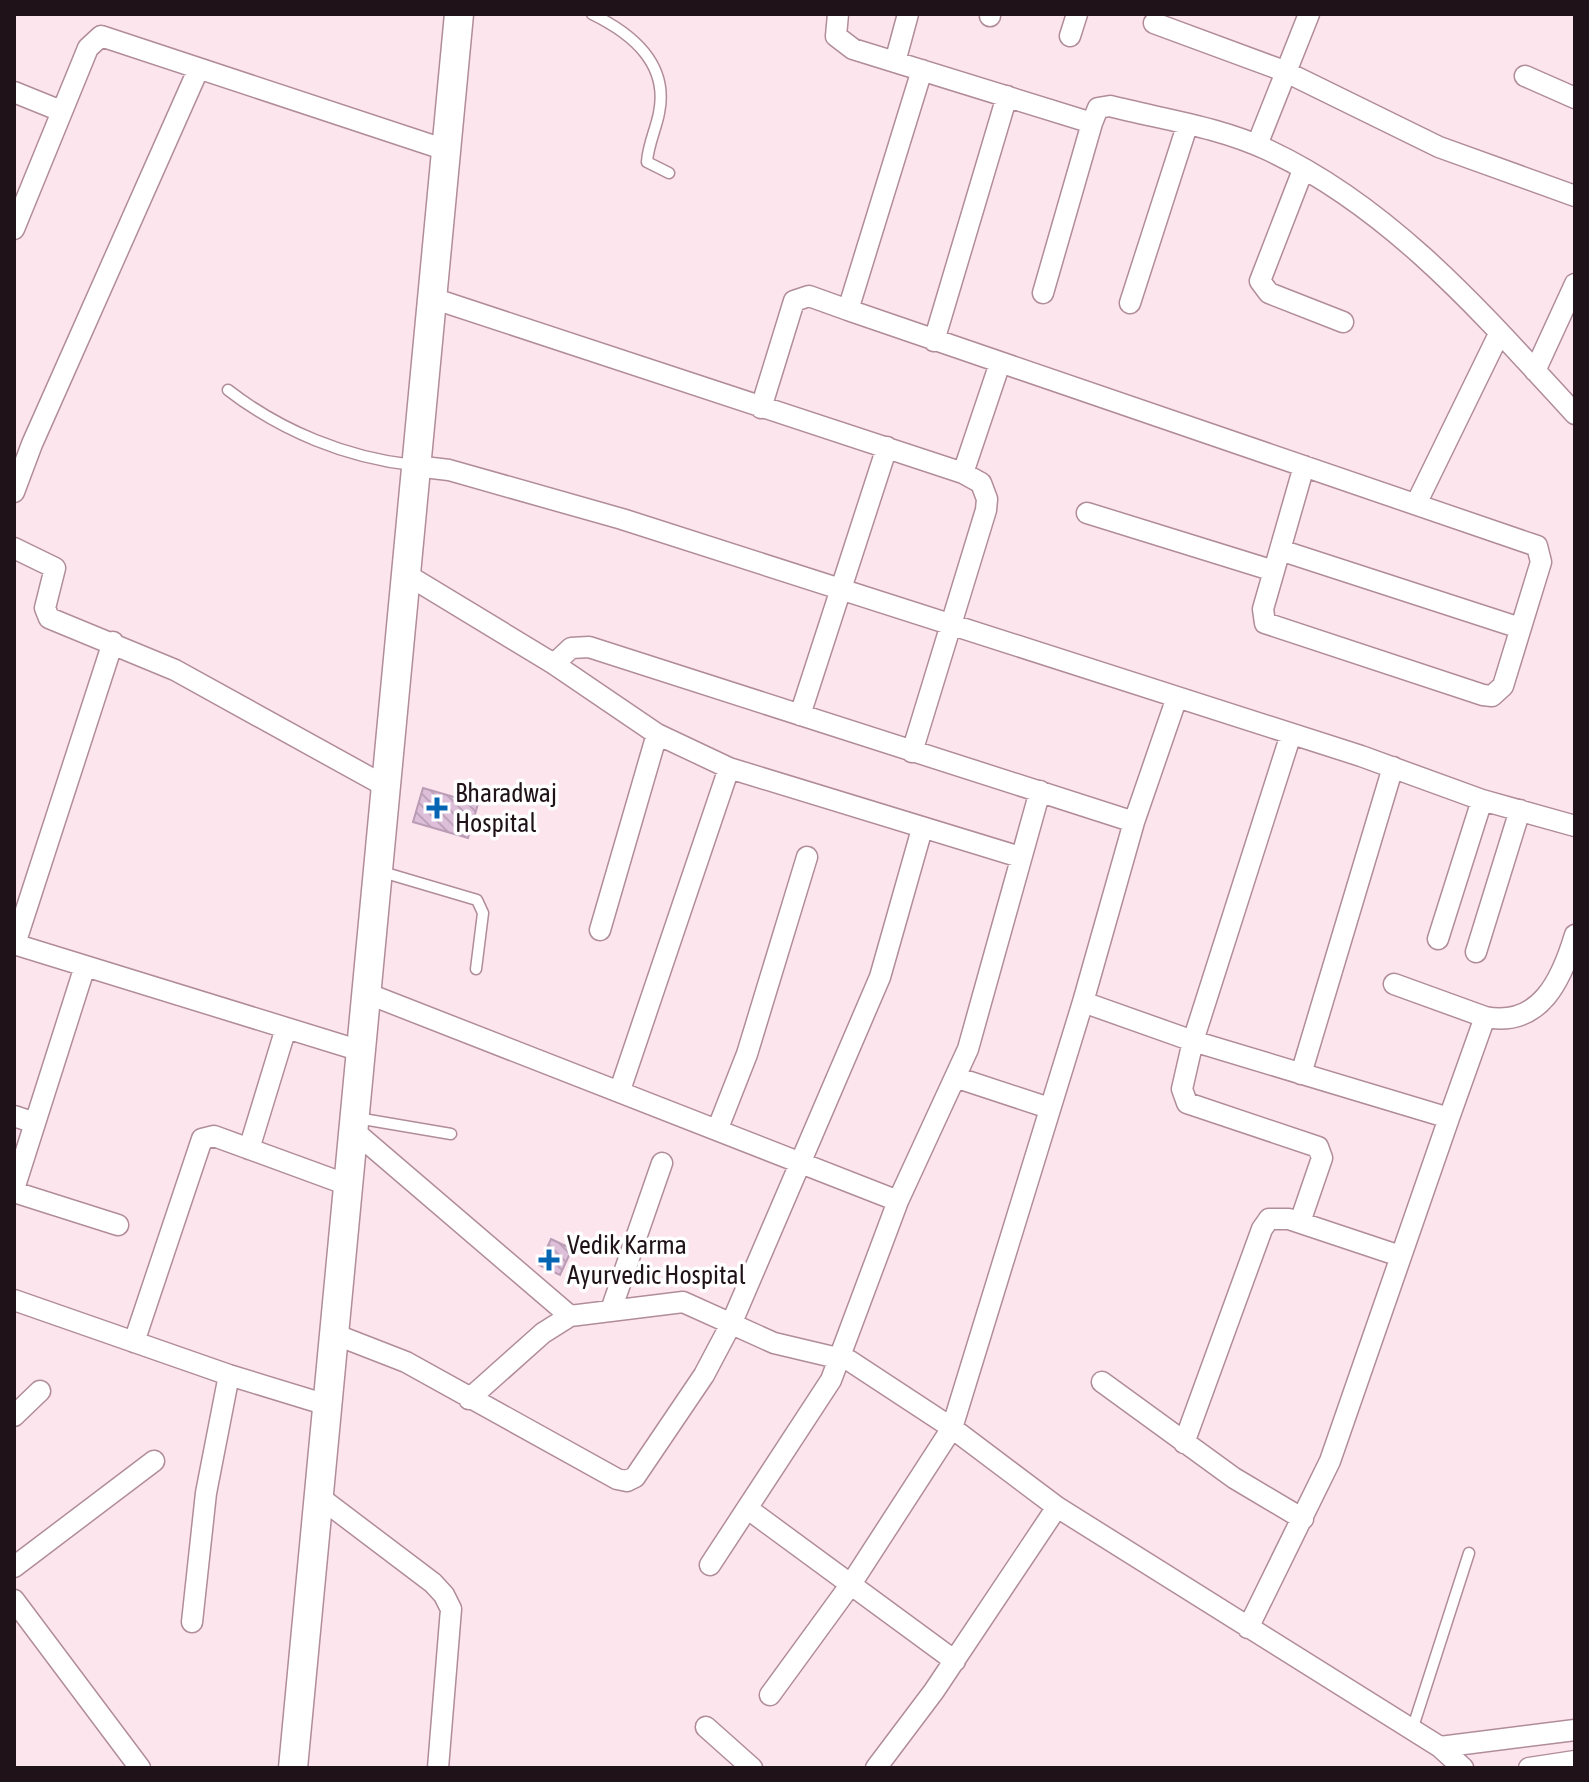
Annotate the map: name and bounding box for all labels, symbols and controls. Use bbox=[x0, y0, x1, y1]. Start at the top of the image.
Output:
place label: Bharadwaj Hospital bbox=[455, 778, 557, 838]
marker: Bharadwaj Hospital bbox=[426, 797, 448, 819]
place label: Vedik Karma Ayurvedic Hospital bbox=[567, 1230, 746, 1290]
marker: Vedik Karma Ayurvedic Hospital bbox=[538, 1249, 560, 1271]

